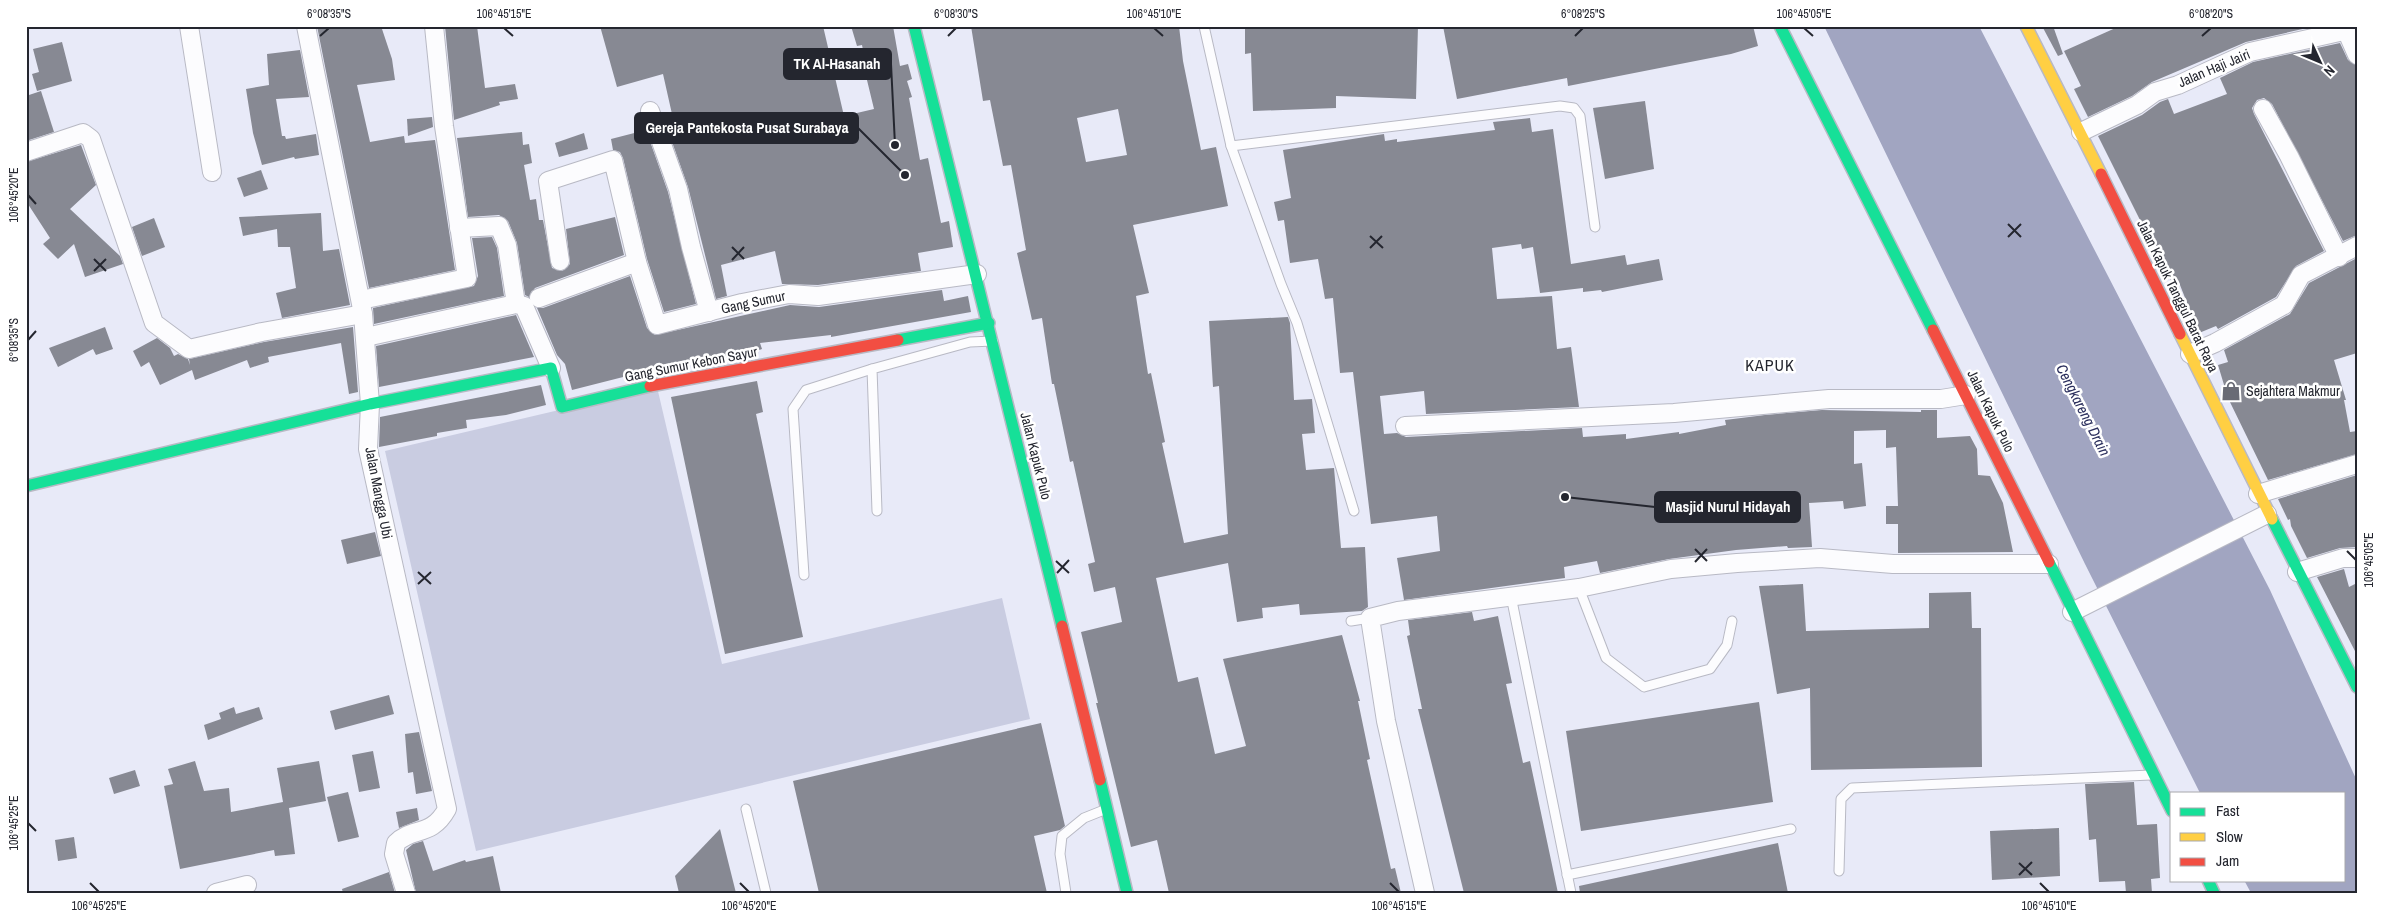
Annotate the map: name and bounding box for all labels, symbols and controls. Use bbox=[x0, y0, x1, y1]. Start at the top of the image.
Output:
text: 6°08'35"S bbox=[307, 6, 351, 22]
text: 106°45'15"E bbox=[476, 6, 532, 22]
text: 6°08'30"S bbox=[934, 6, 978, 22]
text: 106°45'10"E bbox=[1126, 6, 1182, 22]
text: 6°08'25"S bbox=[1561, 6, 1605, 22]
text: 106°45'05"E bbox=[1776, 6, 1832, 22]
text: 6°08'20"S bbox=[2189, 6, 2233, 22]
north arrow bbox=[2296, 38, 2346, 88]
street label: Jalan Haji Jairi bbox=[2175, 45, 2253, 91]
callout: TK Al-Hasanah bbox=[784, 49, 891, 79]
text: TK Al-Hasanah bbox=[793, 53, 881, 74]
text: N bbox=[2320, 62, 2339, 80]
callout: Gereja Pantekosta Pusat Surabaya bbox=[635, 113, 858, 143]
text: Gereja Pantekosta Pusat Surabaya bbox=[645, 117, 849, 138]
text: 106°45'20"E bbox=[6, 167, 22, 223]
street label: Jalan Kapuk Tanggul Barat Raya bbox=[2133, 217, 2223, 376]
street label: Gang Sumur bbox=[719, 286, 787, 318]
text: 6°08'35"S bbox=[6, 318, 22, 362]
street label: Gang Sumur Kebon Sayur bbox=[623, 342, 759, 386]
district label: KAPUK bbox=[1745, 354, 1795, 376]
water label: Cengkareng Drain bbox=[2051, 360, 2116, 459]
street label: Jalan Kapuk Pulo bbox=[1963, 367, 2019, 455]
shop icon: Sejahtera Makmur bbox=[2220, 380, 2242, 402]
place label: Sejahtera Makmur bbox=[2246, 382, 2340, 400]
street label: Jalan Kapuk Pulo bbox=[1016, 410, 1056, 502]
street label: Jalan Mangga Ubi bbox=[361, 446, 397, 540]
callout: Masjid Nurul Hidayah bbox=[1655, 492, 1800, 522]
text: Masjid Nurul Hidayah bbox=[1665, 496, 1791, 517]
text: 106°45'05"E bbox=[2361, 532, 2377, 588]
legend bbox=[2170, 792, 2346, 882]
text: 106°45'25"E bbox=[6, 795, 22, 851]
text: Fast bbox=[2216, 800, 2240, 821]
text: Slow bbox=[2216, 826, 2243, 847]
text: Jam bbox=[2216, 850, 2239, 871]
text: 106°45'25"E bbox=[71, 898, 127, 914]
text: 106°45'20"E bbox=[721, 898, 777, 914]
text: 106°45'15"E bbox=[1371, 898, 1427, 914]
text: 106°45'10"E bbox=[2021, 898, 2077, 914]

